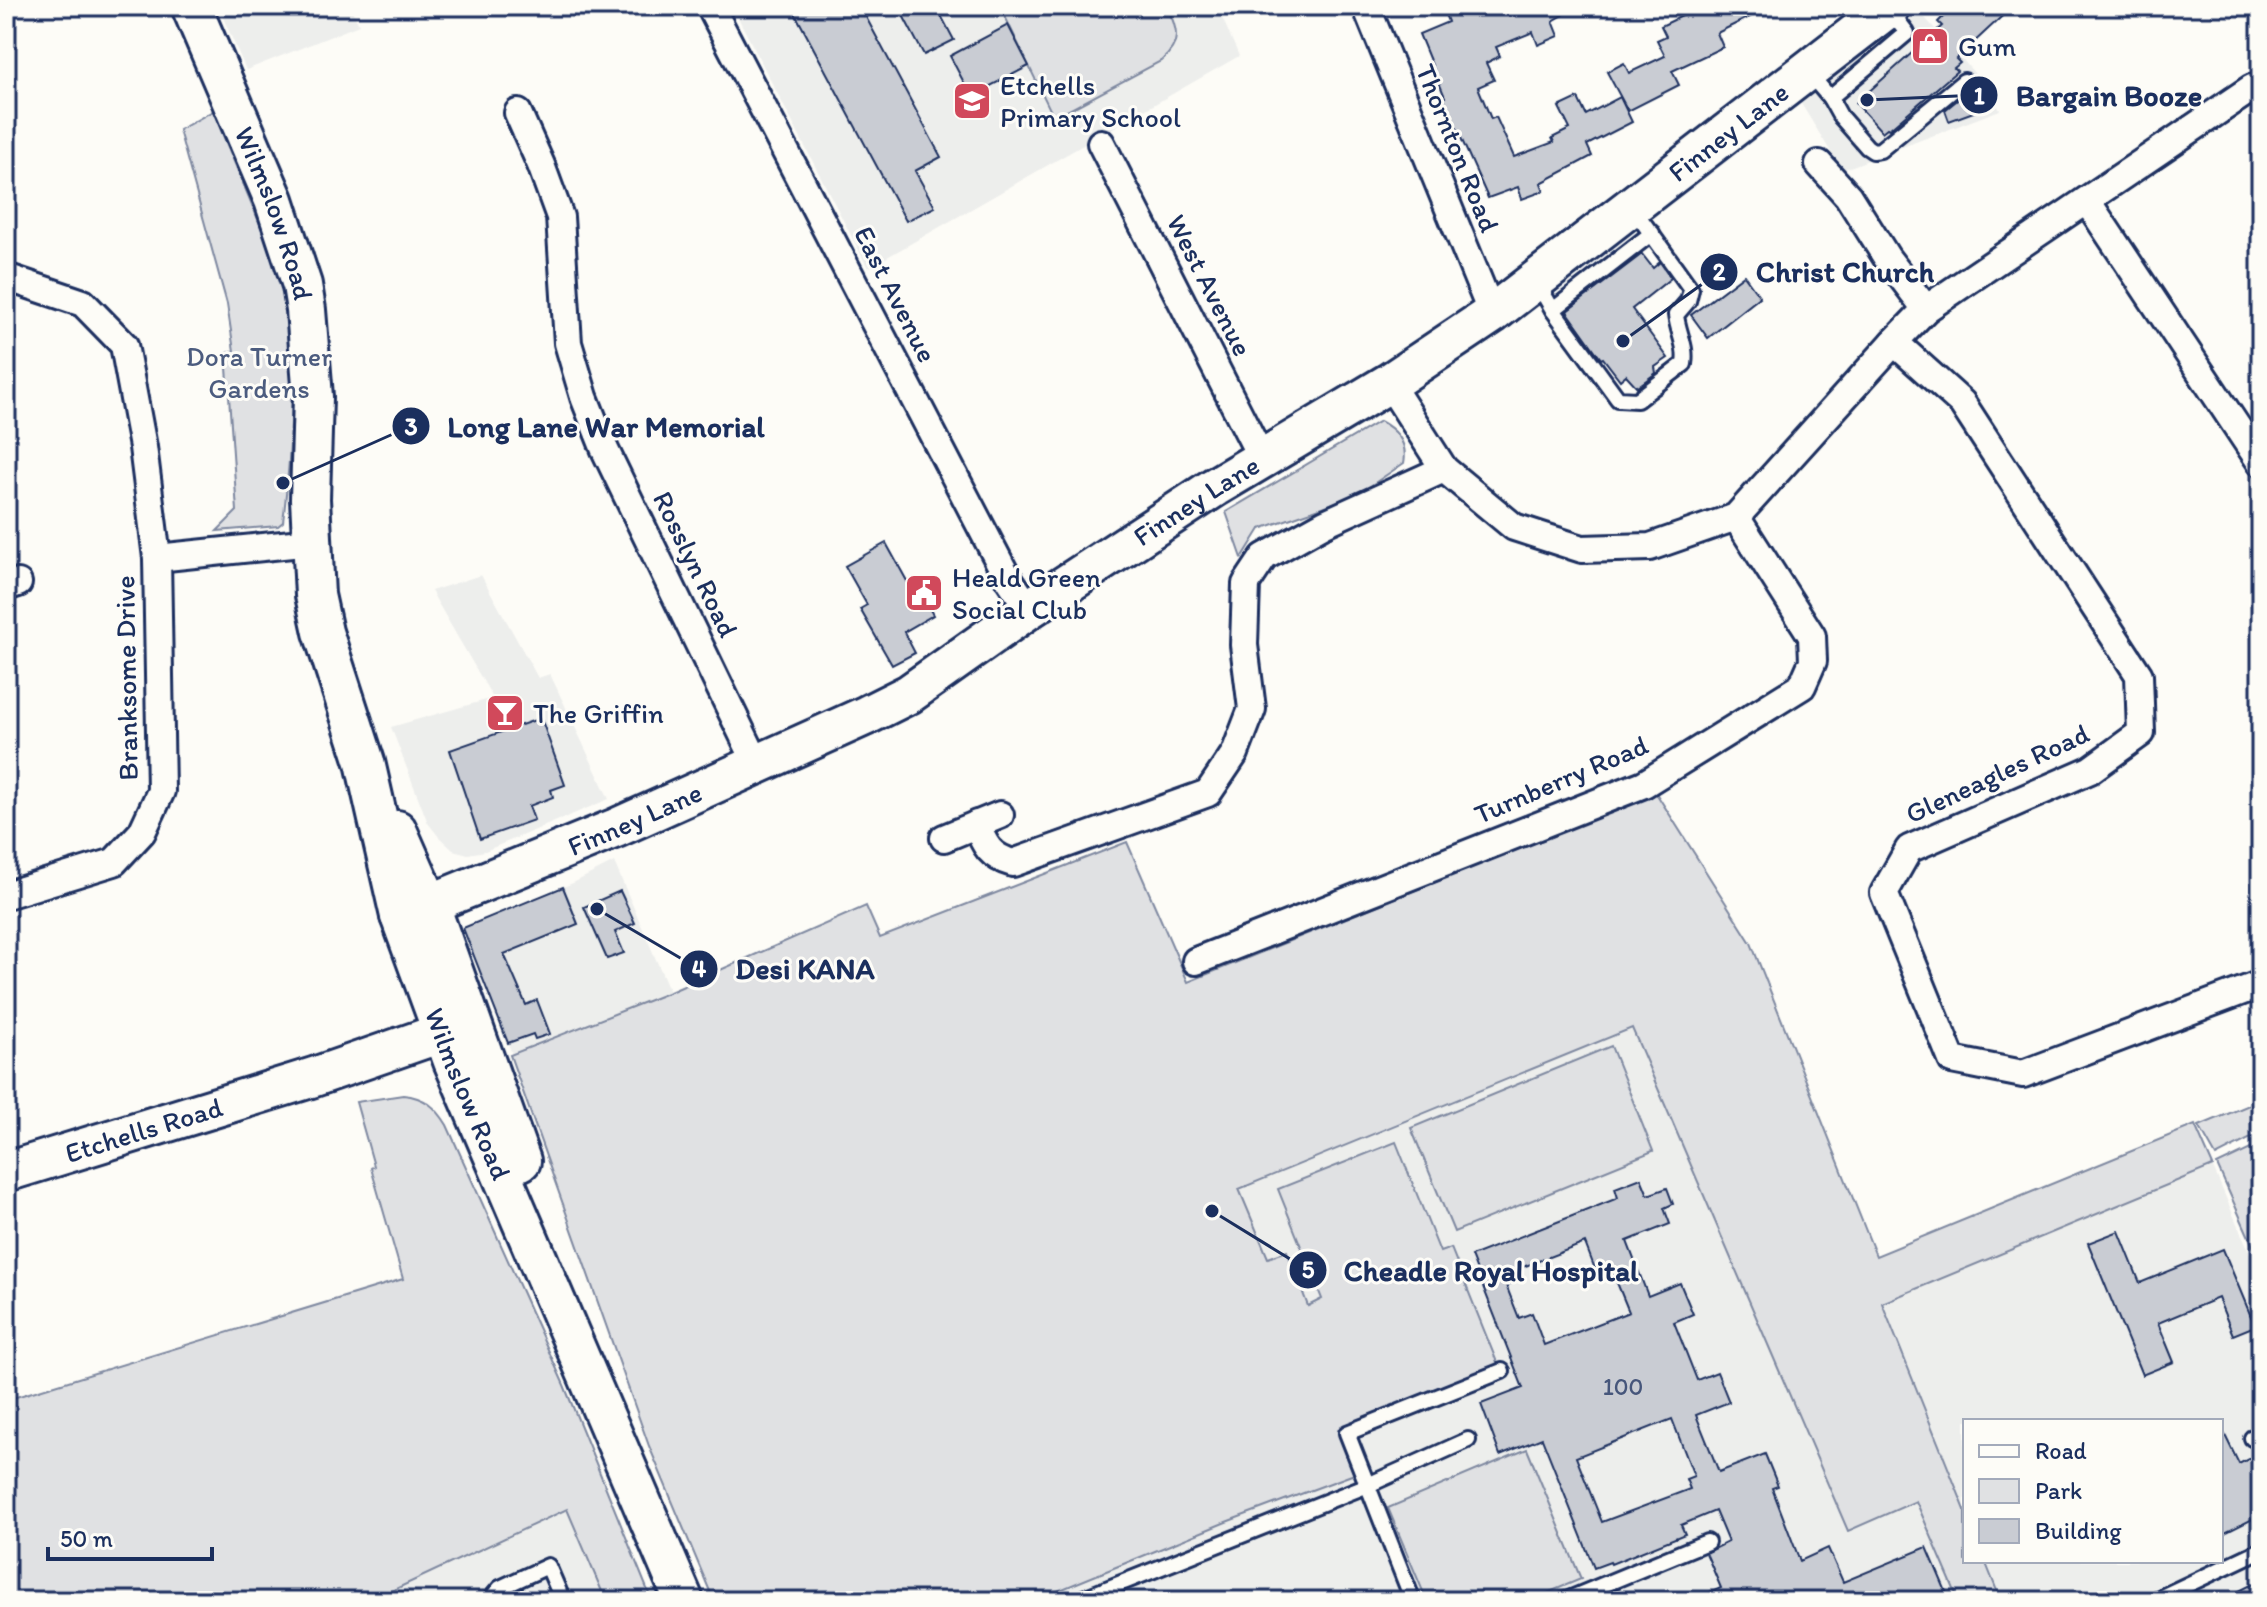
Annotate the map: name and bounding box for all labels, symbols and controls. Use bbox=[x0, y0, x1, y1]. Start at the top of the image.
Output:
shop icon: Gum bbox=[1909, 25, 1951, 67]
place label: Gum bbox=[1958, 29, 2017, 63]
street label: Thornton Road bbox=[1409, 59, 1507, 237]
place label: Etchells Primary School bbox=[1000, 68, 1181, 134]
callout: Bargain Booze bbox=[1959, 68, 2218, 122]
street label: Finney Lane bbox=[1661, 75, 1795, 189]
text: Bargain Booze bbox=[2016, 77, 2202, 114]
school or university icon: Etchells Primary School bbox=[951, 80, 993, 122]
text: 1 bbox=[1973, 81, 1985, 110]
street label: Wilmslow Road bbox=[228, 121, 321, 302]
street label: West Avenue bbox=[1160, 208, 1260, 362]
street label: East Avenue bbox=[847, 220, 945, 368]
callout: Christ Church bbox=[1699, 245, 1951, 299]
text: Christ Church bbox=[1756, 253, 1935, 290]
text: 2 bbox=[1713, 257, 1726, 286]
park label: Dora Turner Gardens bbox=[186, 339, 332, 405]
callout: Long Lane War Memorial bbox=[391, 399, 781, 453]
text: Long Lane War Memorial bbox=[447, 408, 765, 445]
text: 3 bbox=[404, 412, 418, 441]
street label: Finney Lane bbox=[1127, 447, 1265, 553]
street label: Rosslyn Road bbox=[646, 485, 746, 643]
place label: Heald Green Social Club bbox=[952, 560, 1101, 626]
public building icon: Heald Green Social Club bbox=[903, 572, 945, 614]
street label: Branksome Drive bbox=[107, 575, 145, 781]
bar icon: The Griffin bbox=[484, 692, 526, 734]
place label: The Griffin bbox=[533, 696, 664, 730]
street label: Gleneagles Road bbox=[1900, 716, 2094, 830]
street label: Turnberry Road bbox=[1469, 727, 1654, 831]
street label: Finney Lane bbox=[563, 775, 707, 863]
callout: Desi KANA bbox=[679, 942, 891, 996]
text: Desi KANA bbox=[735, 950, 875, 987]
text: 4 bbox=[692, 954, 707, 983]
street label: Wilmslow Road bbox=[418, 1003, 519, 1185]
street label: Etchells Road bbox=[61, 1089, 227, 1170]
callout: Cheadle Royal Hospital bbox=[1288, 1243, 1655, 1297]
text: Cheadle Royal Hospital bbox=[1343, 1252, 1639, 1289]
text: 5 bbox=[1302, 1255, 1315, 1284]
house number: 100 bbox=[1603, 1372, 1643, 1401]
legend bbox=[1963, 1419, 2223, 1563]
text: Road bbox=[2035, 1436, 2087, 1465]
text: Park bbox=[2035, 1476, 2082, 1505]
scale bar bbox=[48, 1511, 212, 1561]
text: Building bbox=[2035, 1516, 2122, 1545]
text: 50 m bbox=[60, 1524, 113, 1553]

